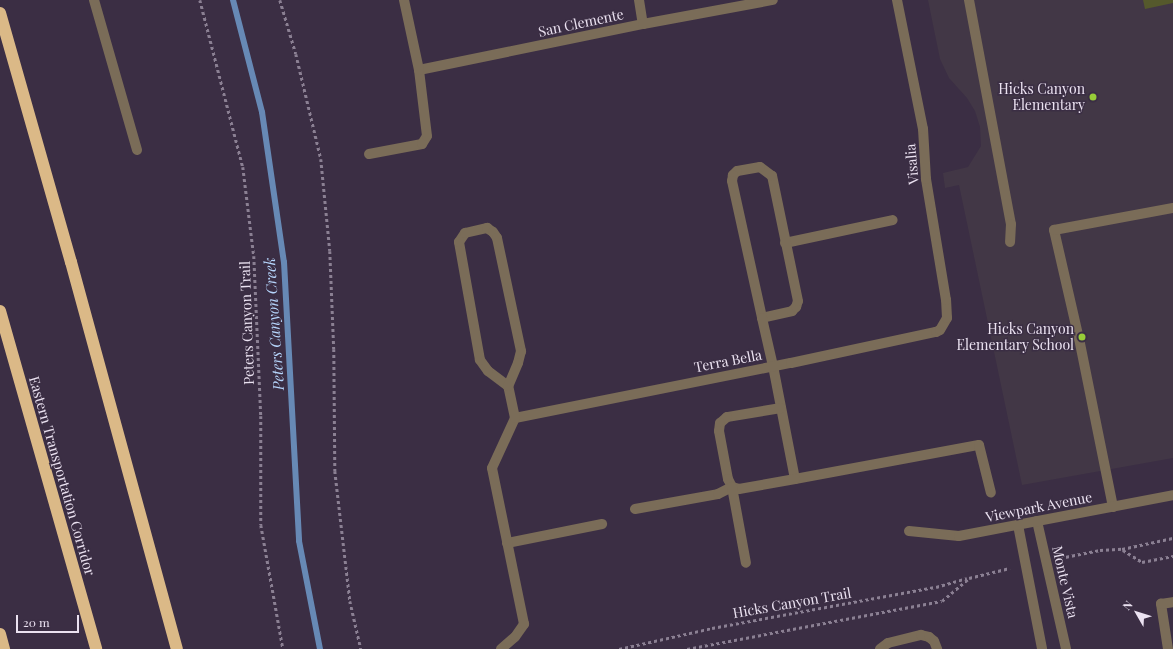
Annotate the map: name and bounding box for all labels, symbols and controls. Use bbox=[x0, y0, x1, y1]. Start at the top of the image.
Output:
street label: San Clemente bbox=[537, 6, 625, 40]
place label: Hicks Canyon Elementary bbox=[998, 81, 1085, 114]
marker: Hicks Canyon Elementary bbox=[1088, 92, 1098, 102]
street label: Visalia bbox=[902, 143, 922, 185]
water label: Peters Canyon Creek bbox=[260, 257, 288, 391]
street label: Peters Canyon Trail bbox=[236, 261, 258, 385]
place label: Hicks Canyon Elementary School bbox=[956, 321, 1074, 354]
marker: Hicks Canyon Elementary School bbox=[1077, 332, 1087, 342]
street label: Terra Bella bbox=[693, 346, 763, 376]
street label: Eastern Transportation Corridor bbox=[25, 374, 99, 578]
street label: Viewpark Avenue bbox=[984, 488, 1094, 526]
street label: Monte Vista bbox=[1048, 544, 1082, 620]
street label: Hicks Canyon Trail bbox=[731, 584, 853, 622]
north arrow bbox=[1117, 593, 1157, 633]
text: N bbox=[1119, 597, 1136, 613]
scale bar bbox=[18, 607, 81, 633]
text: 20 m bbox=[23, 614, 50, 630]

